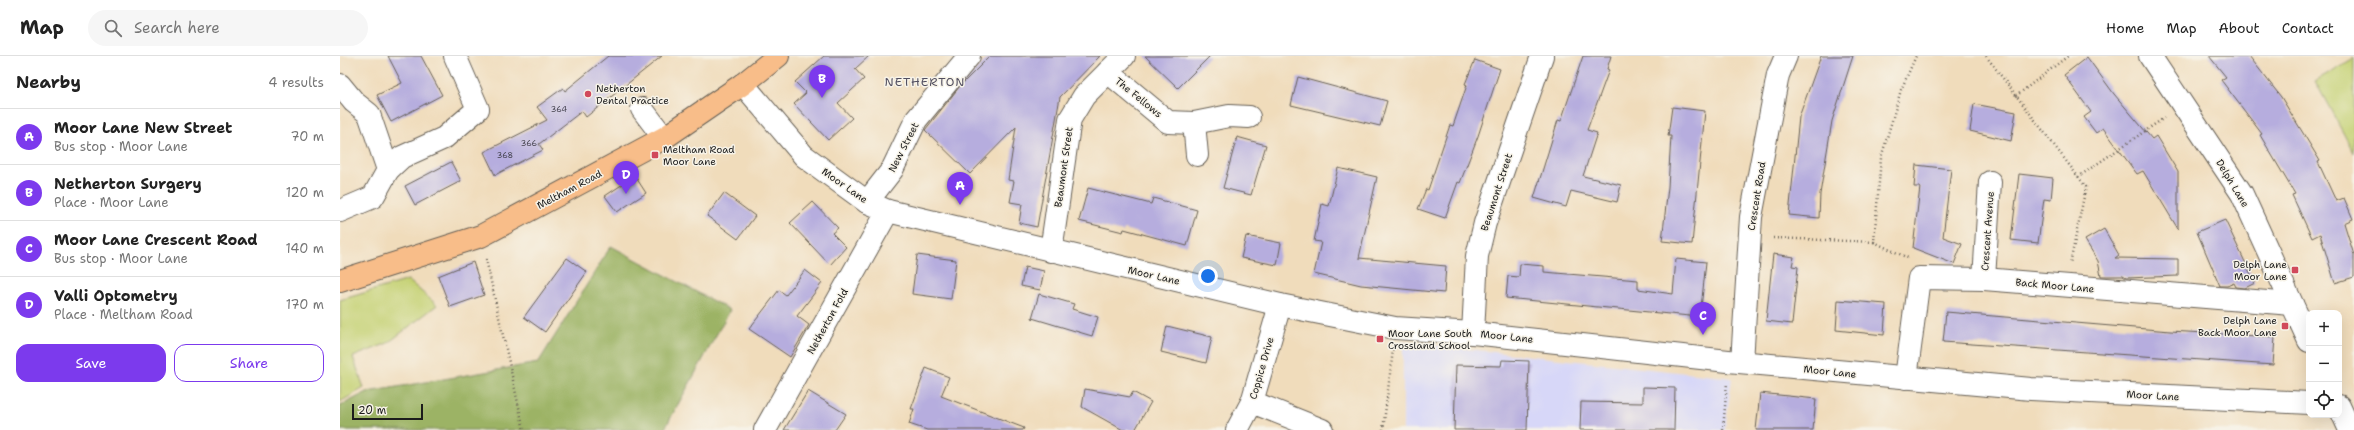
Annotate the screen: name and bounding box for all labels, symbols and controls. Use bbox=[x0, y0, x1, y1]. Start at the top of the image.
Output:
search box bbox=[88, 10, 368, 46]
text: Map bbox=[20, 15, 64, 40]
icon: search bbox=[102, 17, 124, 39]
text: Search here bbox=[134, 18, 220, 38]
text: Home bbox=[2106, 19, 2145, 37]
text: Map bbox=[2167, 19, 2197, 37]
text: About bbox=[2219, 19, 2260, 37]
text: Contact bbox=[2282, 19, 2334, 37]
pin: B bbox=[809, 65, 835, 98]
text: Nearby bbox=[16, 71, 81, 93]
text: 4 results bbox=[268, 74, 324, 91]
district label: NETHERTON bbox=[885, 74, 965, 90]
street label: The Fellows bbox=[1112, 74, 1165, 120]
place label: Netherton Dental Practice bbox=[596, 82, 669, 107]
marker: Netherton Dental Practice bbox=[583, 89, 593, 99]
house number: 364 bbox=[551, 104, 568, 115]
text: Moor Lane New Street bbox=[54, 118, 232, 138]
street label: New Street bbox=[885, 120, 922, 174]
street label: Beaumont Street bbox=[1051, 126, 1076, 208]
text: A bbox=[24, 128, 34, 145]
text: 70 m bbox=[290, 128, 324, 145]
text: Bus stop · Moor Lane bbox=[54, 138, 188, 155]
house number: 366 bbox=[521, 138, 538, 149]
place label: Meltham Road Moor Lane bbox=[663, 143, 735, 168]
house number: 368 bbox=[497, 150, 513, 161]
marker: Meltham Road Moor Lane bbox=[650, 150, 660, 160]
street label: Beaumont Street bbox=[1478, 152, 1515, 233]
street label: Delph Lane bbox=[2213, 157, 2252, 210]
street label: Crescent Road bbox=[1745, 160, 1768, 231]
pin: D bbox=[613, 161, 639, 194]
street label: Moor Lane bbox=[819, 165, 870, 206]
street label: Meltham Road bbox=[535, 167, 605, 212]
pin: A bbox=[947, 172, 973, 205]
text: Netherton Surgery bbox=[54, 174, 202, 194]
text: B bbox=[25, 184, 33, 201]
text: 120 m bbox=[286, 184, 324, 201]
street label: Crescent Avenue bbox=[1978, 190, 1997, 271]
text: Place · Moor Lane bbox=[54, 194, 169, 211]
text: Moor Lane Crescent Road bbox=[54, 230, 258, 250]
text: C bbox=[25, 240, 33, 257]
text: 140 m bbox=[285, 240, 324, 257]
text: Bus stop · Moor Lane bbox=[54, 250, 188, 267]
place label: Delph Lane Moor Lane bbox=[2233, 258, 2287, 283]
street label: Moor Lane bbox=[1127, 263, 1182, 288]
marker: Delph Lane Moor Lane bbox=[2290, 265, 2300, 275]
your location bbox=[1198, 266, 1218, 286]
street label: Back Moor Lane bbox=[2015, 276, 2095, 295]
street label: Netherton Fold bbox=[804, 285, 851, 356]
text: Valli Optometry bbox=[54, 286, 178, 306]
text: D bbox=[24, 296, 34, 313]
text: 170 m bbox=[286, 296, 324, 313]
pin: C bbox=[1690, 302, 1716, 335]
text: Place · Meltham Road bbox=[54, 306, 193, 323]
map controls bbox=[2306, 310, 2342, 418]
button: + bbox=[2306, 310, 2342, 346]
place label: Delph Lane Back Moor Lane bbox=[2198, 314, 2277, 339]
marker: Delph Lane Back Moor Lane bbox=[2280, 321, 2290, 331]
place label: Moor Lane South Crossland School bbox=[1388, 327, 1472, 352]
street label: Moor Lane bbox=[1480, 327, 1534, 346]
marker: Moor Lane South Crossland School bbox=[1375, 334, 1385, 344]
street label: Coppice Drive bbox=[1246, 335, 1277, 401]
button: Save bbox=[16, 344, 166, 382]
button: Share bbox=[174, 344, 324, 382]
button: − bbox=[2306, 346, 2342, 382]
street label: Moor Lane bbox=[1803, 362, 1857, 381]
button: locate bbox=[2306, 382, 2342, 418]
street label: Moor Lane bbox=[2126, 388, 2180, 403]
scale bar bbox=[352, 402, 423, 421]
text: 20 m bbox=[358, 403, 386, 418]

